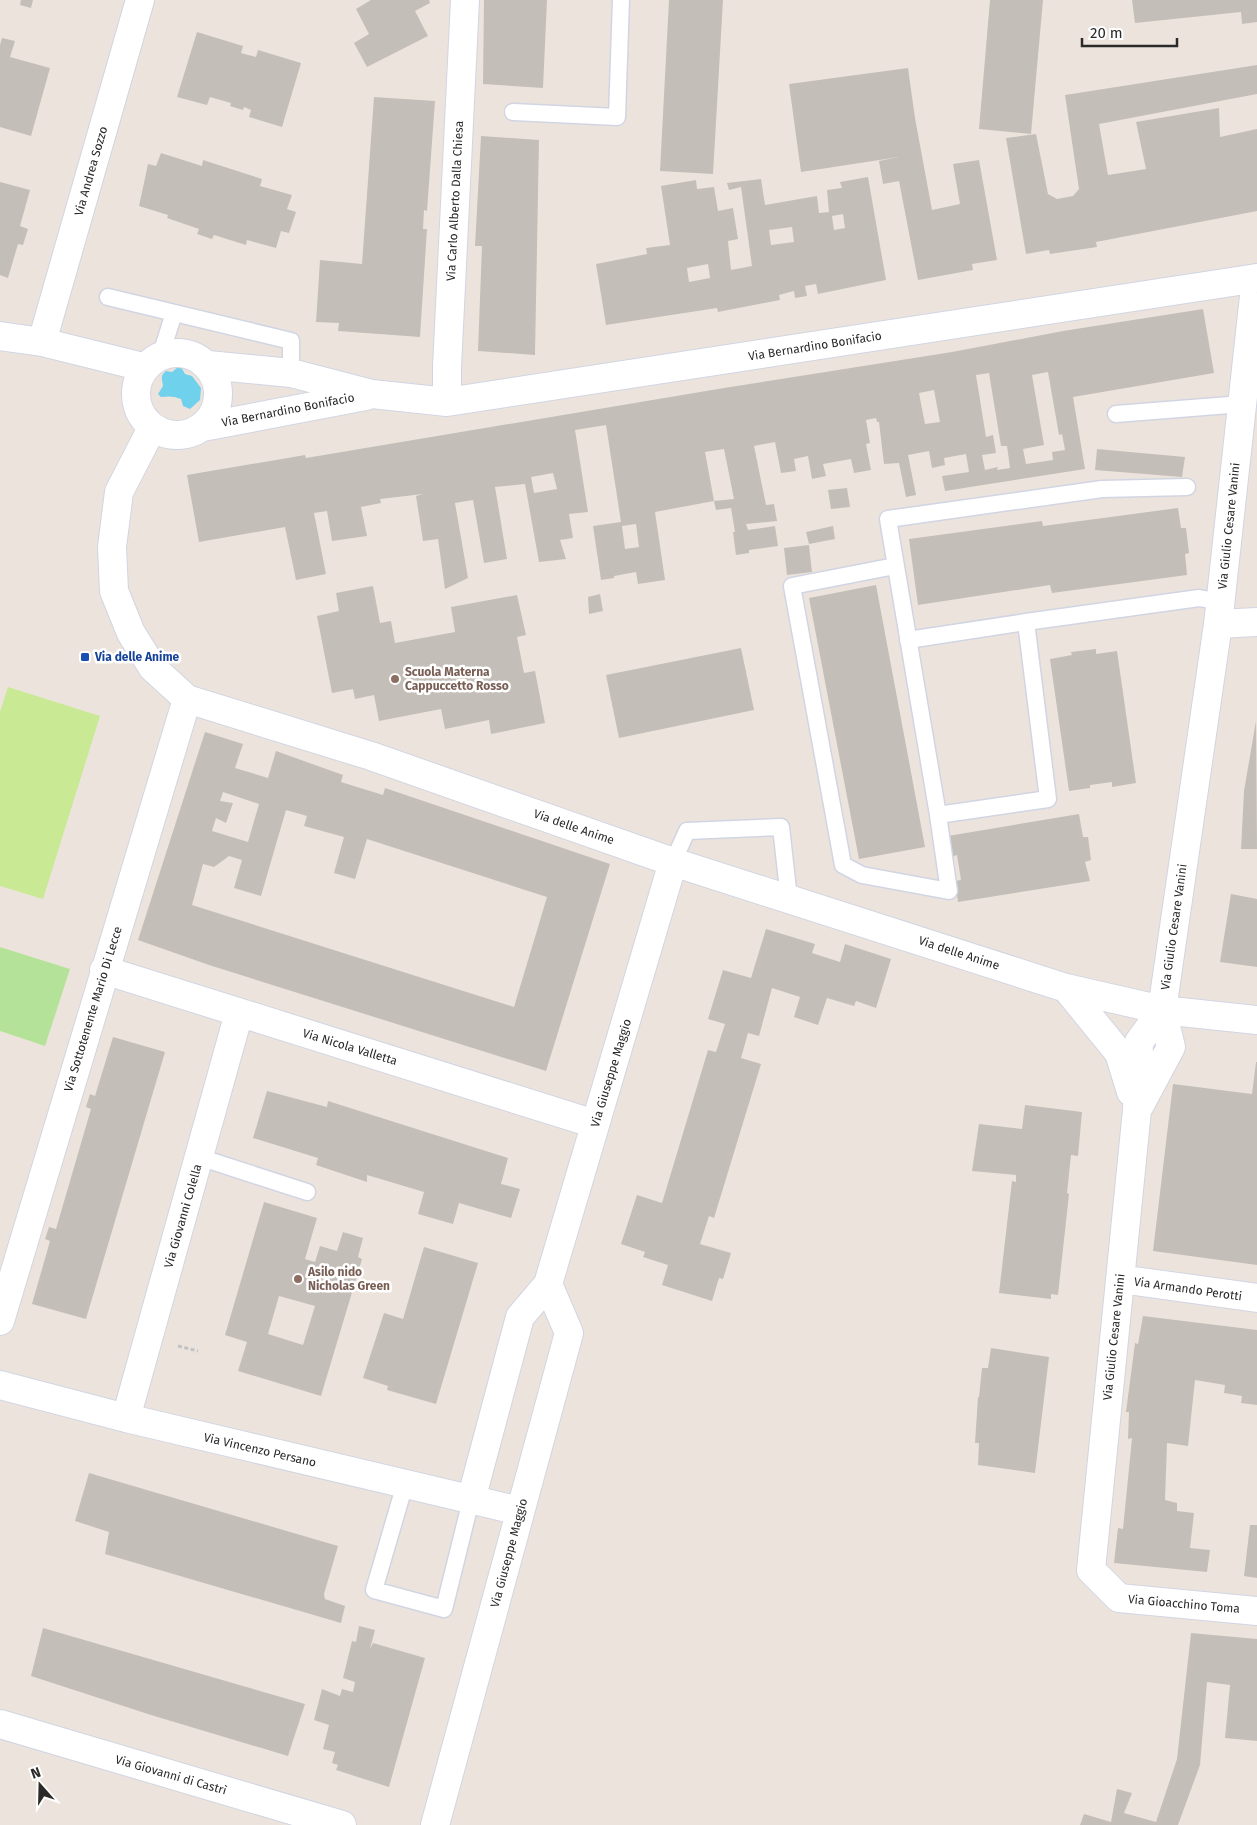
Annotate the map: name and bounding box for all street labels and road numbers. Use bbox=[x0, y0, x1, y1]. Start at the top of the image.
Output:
street label: Via Carlo Alberto Dalla Chiesa bbox=[444, 121, 466, 281]
street label: Via Andrea Sozzo bbox=[72, 125, 110, 217]
street label: Via Bernardino Bonifacio bbox=[747, 329, 883, 363]
street label: Via Bernardino Bonifacio bbox=[220, 390, 356, 430]
street label: Via Giulio Cesare Vanini bbox=[1215, 462, 1243, 590]
street label: Via delle Anime bbox=[532, 807, 616, 847]
street label: Via Giulio Cesare Vanini bbox=[1158, 863, 1190, 991]
street label: Via Sottotenente Mario Di Lecce bbox=[61, 925, 125, 1093]
street label: Via delle Anime bbox=[917, 933, 1001, 973]
street label: Via Giuseppe Maggio bbox=[588, 1017, 634, 1129]
street label: Via Nicola Valletta bbox=[301, 1026, 399, 1068]
street label: Via Giovanni Colella bbox=[161, 1162, 205, 1270]
street label: Via Giulio Cesare Vanini bbox=[1100, 1273, 1128, 1401]
street label: Via Armando Perotti bbox=[1133, 1274, 1243, 1304]
street label: Via Vincenzo Persano bbox=[202, 1430, 318, 1470]
street label: Via Giuseppe Maggio bbox=[488, 1497, 530, 1609]
street label: Via Gioacchino Toma bbox=[1127, 1592, 1241, 1616]
street label: Via Giovanni di Castrì bbox=[114, 1752, 229, 1798]

